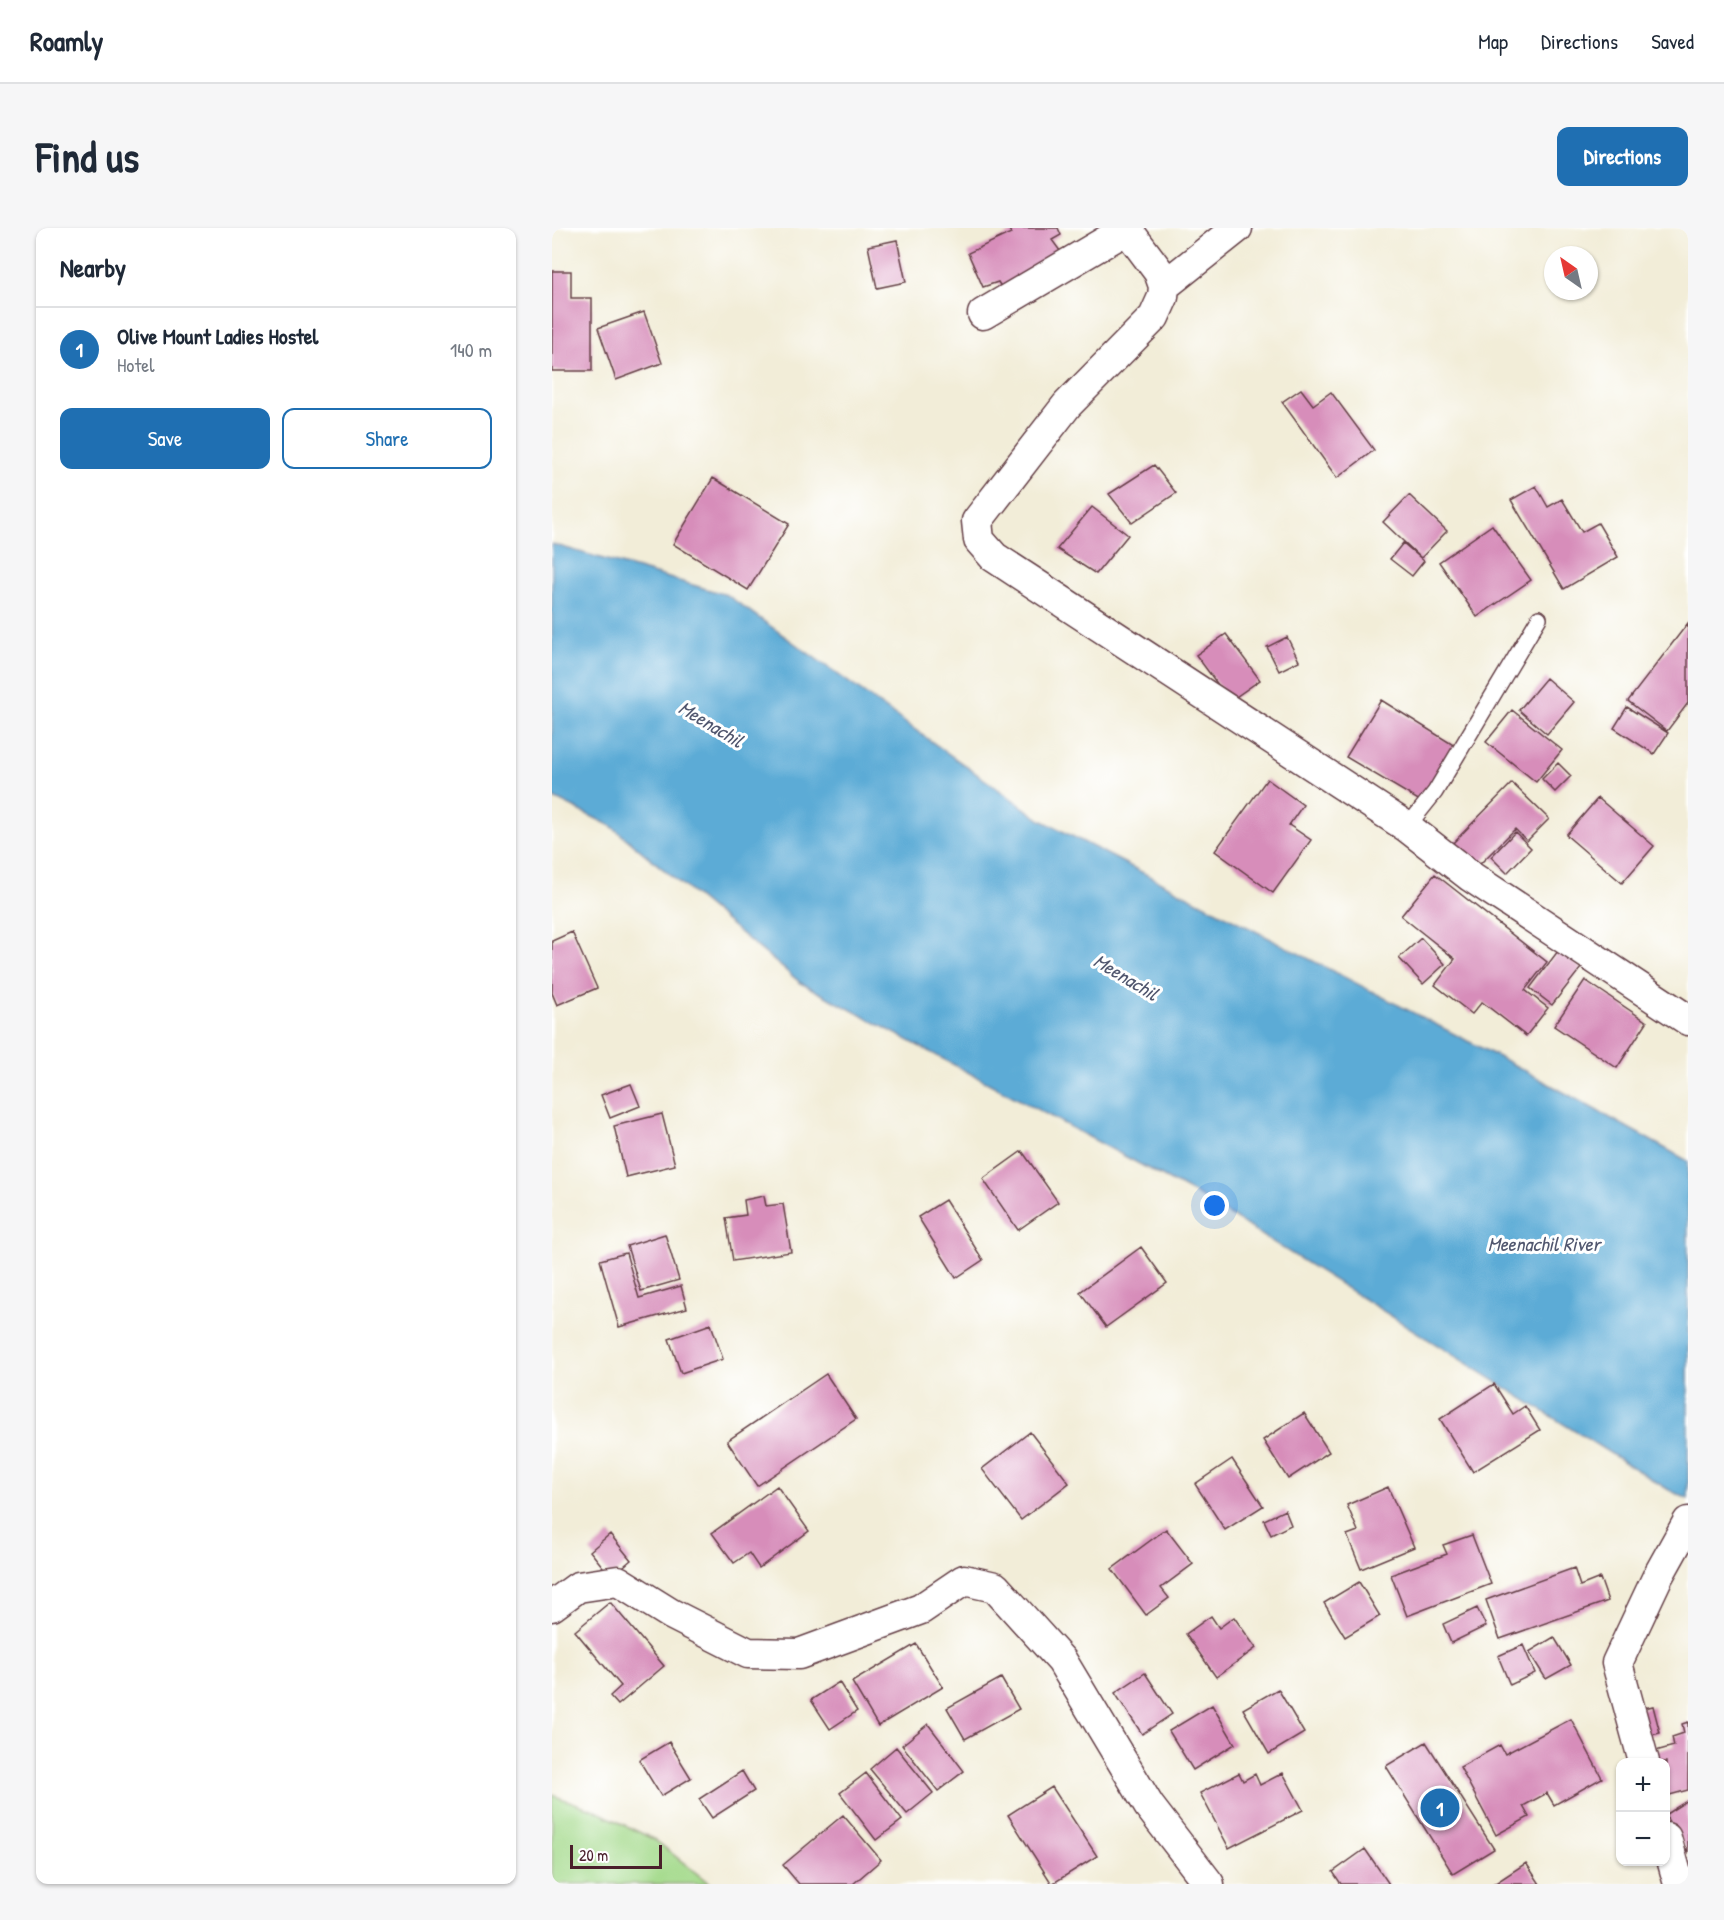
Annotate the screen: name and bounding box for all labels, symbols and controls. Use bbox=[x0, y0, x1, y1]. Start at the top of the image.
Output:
text: Roamly bbox=[30, 22, 103, 60]
text: Map bbox=[1478, 27, 1508, 56]
text: Directions bbox=[1541, 27, 1618, 56]
text: Saved bbox=[1651, 27, 1694, 56]
button: Directions bbox=[1557, 127, 1688, 186]
text: Find us bbox=[36, 128, 139, 185]
north arrow bbox=[1544, 246, 1598, 300]
text: Nearby bbox=[60, 250, 126, 285]
text: Olive Mount Ladies Hostel bbox=[117, 321, 318, 351]
text: 1 bbox=[76, 336, 83, 363]
text: 140 m bbox=[450, 336, 492, 363]
text: Hotel bbox=[117, 351, 155, 378]
button: Save bbox=[60, 408, 270, 469]
button: Share bbox=[282, 408, 492, 469]
water label: Meenachil bbox=[674, 694, 750, 754]
water label: Meenachil bbox=[1089, 947, 1165, 1007]
your location bbox=[1200, 1191, 1229, 1220]
water label: Meenachil River bbox=[1488, 1230, 1603, 1257]
map controls bbox=[1616, 1758, 1670, 1866]
button: + bbox=[1616, 1758, 1670, 1812]
pin: 1 bbox=[1420, 1786, 1460, 1830]
button: − bbox=[1616, 1812, 1670, 1866]
scale bar bbox=[570, 1842, 662, 1870]
text: 20 m bbox=[579, 1844, 608, 1866]

